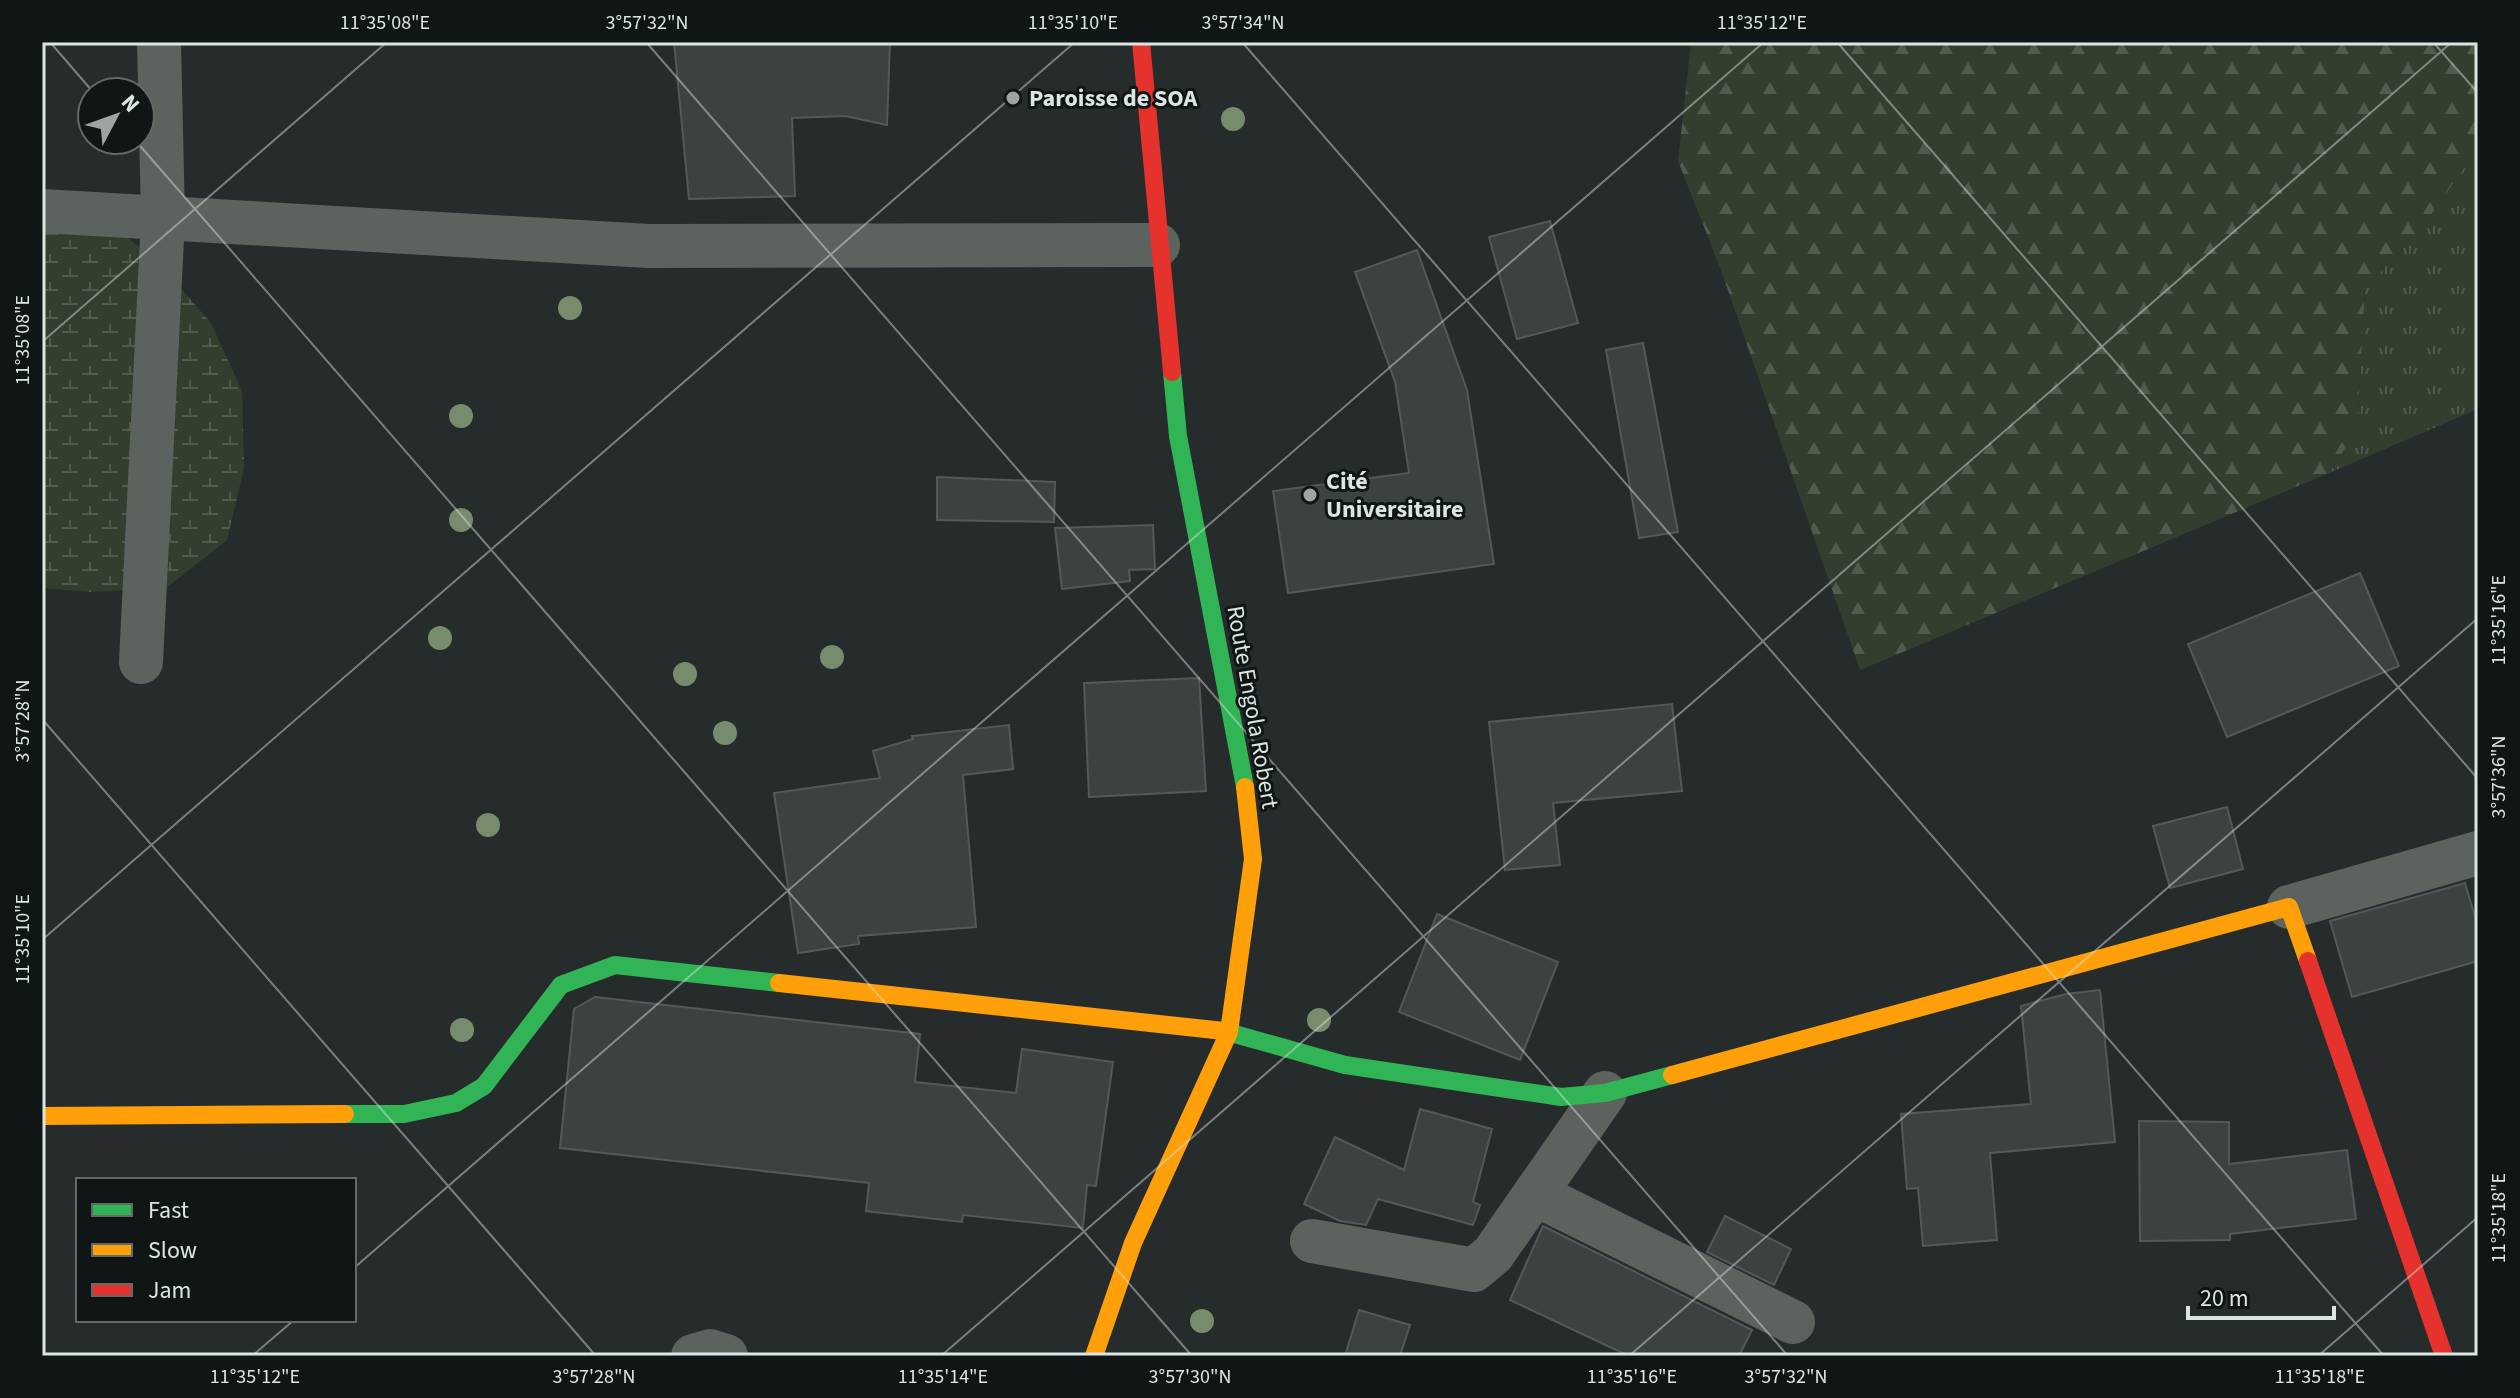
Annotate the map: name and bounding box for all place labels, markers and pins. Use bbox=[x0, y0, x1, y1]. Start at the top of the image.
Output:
place label: Paroisse de SOA bbox=[1029, 81, 1197, 116]
marker: Paroisse de SOA bbox=[1004, 89, 1022, 107]
place label: Cité Universitaire bbox=[1326, 464, 1463, 527]
marker: Cité Universitaire bbox=[1301, 486, 1319, 504]

